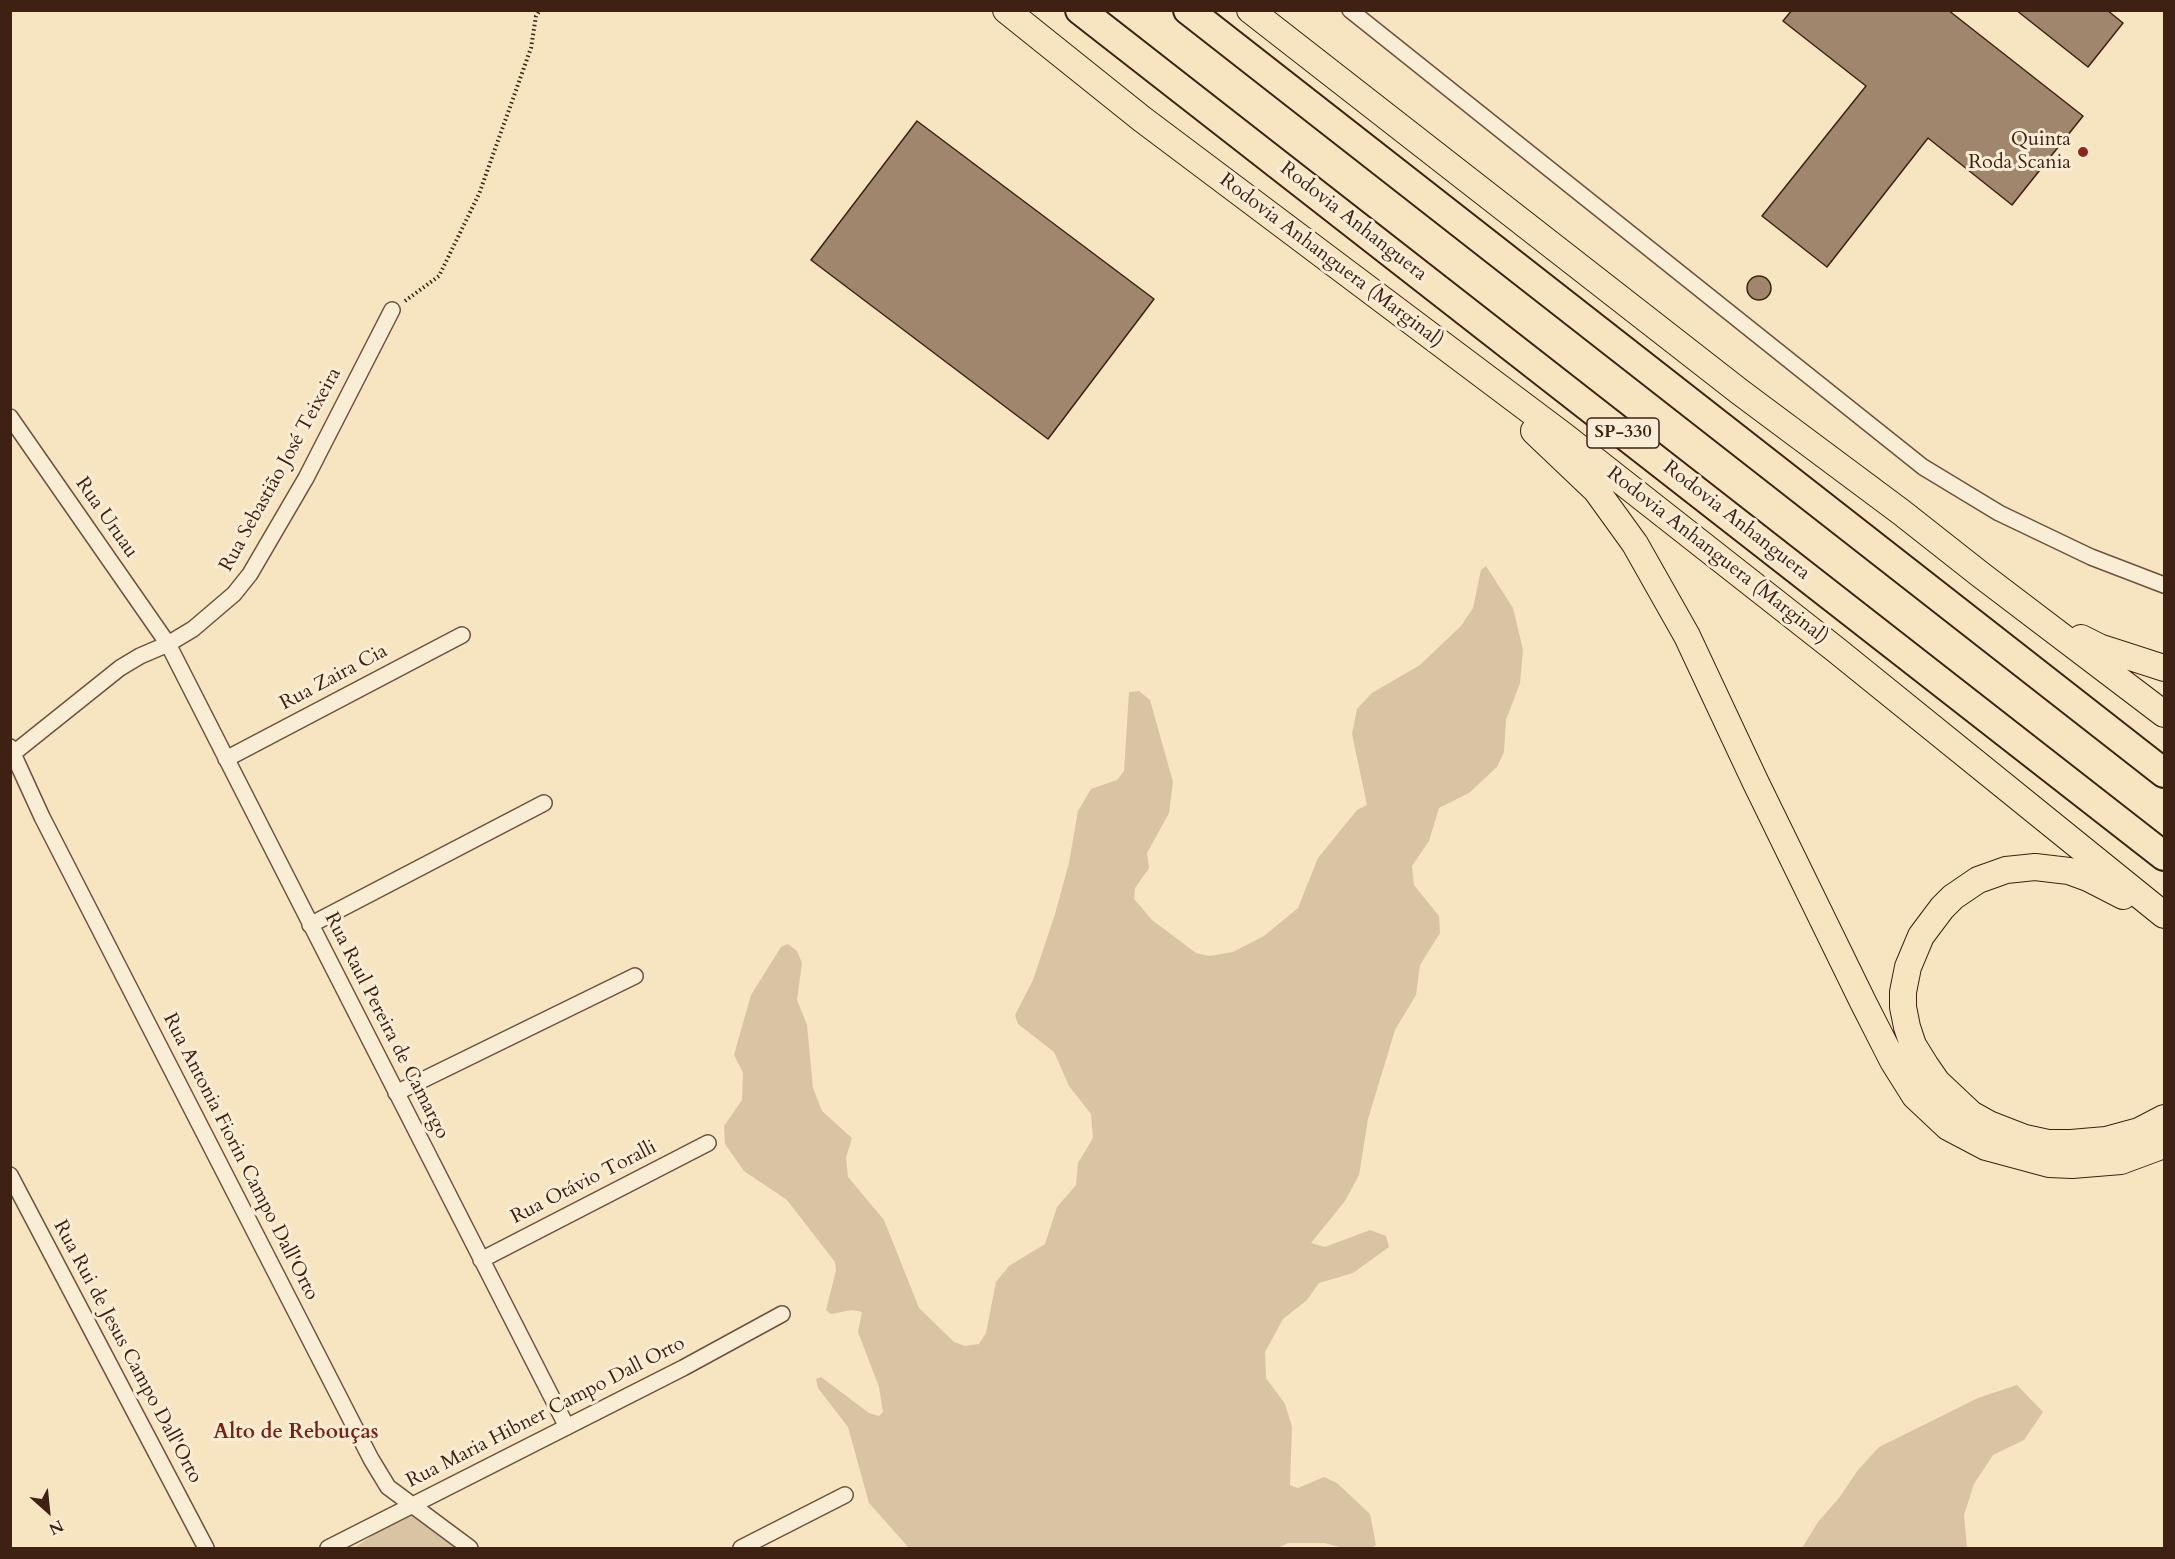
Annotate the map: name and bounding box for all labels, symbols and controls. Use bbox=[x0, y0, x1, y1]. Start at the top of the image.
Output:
place label: Quinta Roda Scania bbox=[1968, 128, 2071, 175]
marker: Quinta Roda Scania bbox=[2076, 145, 2090, 159]
street label: Rodovia Anhanguera bbox=[1275, 157, 1431, 287]
street label: Rodovia Anhanguera (Marginal) bbox=[1214, 169, 1448, 353]
street label: Rua Sebastião José Teixeira bbox=[215, 364, 347, 576]
road number: SP-330 bbox=[1587, 418, 1659, 448]
street label: Rodovia Anhanguera bbox=[1658, 456, 1814, 586]
street label: Rodovia Anhanguera (Marginal) bbox=[1601, 462, 1833, 650]
street label: Rua Uruau bbox=[69, 473, 143, 563]
street label: Rua Zaira Cia bbox=[276, 640, 392, 716]
street label: Rua Raul Pereira de Camargo bbox=[318, 909, 454, 1143]
street label: Rua Antonia Fiorin Campo Dall'Orto bbox=[157, 1009, 323, 1305]
street label: Rua Otávio Toralli bbox=[507, 1136, 661, 1230]
street label: Rua Rui de Jesus Campo Dall'Orto bbox=[47, 1216, 207, 1488]
street label: Rua Maria Hibner Campo Dall Orto bbox=[403, 1332, 689, 1494]
district label: Alto de Rebouças bbox=[213, 1420, 379, 1446]
north arrow bbox=[18, 1481, 78, 1541]
text: N bbox=[45, 1514, 67, 1540]

